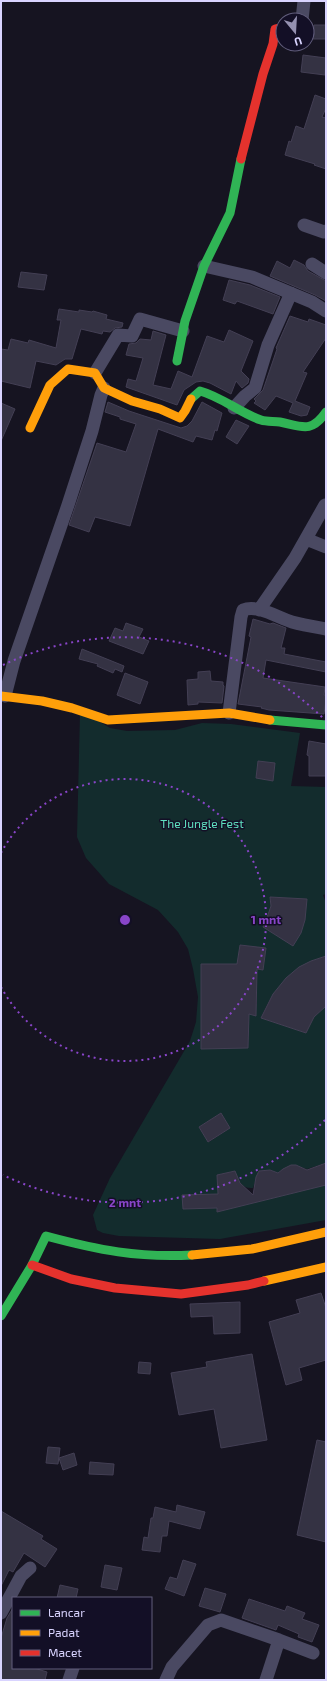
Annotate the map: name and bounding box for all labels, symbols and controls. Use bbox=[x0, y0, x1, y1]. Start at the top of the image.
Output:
north arrow bbox=[275, 12, 315, 52]
text: U bbox=[293, 35, 304, 49]
park label: The Jungle Fest bbox=[160, 816, 244, 830]
text: 1 mnt bbox=[251, 912, 281, 926]
centre of rings bbox=[118, 913, 132, 927]
text: 2 mnt bbox=[109, 1195, 141, 1209]
legend bbox=[12, 1597, 152, 1669]
text: Lancar bbox=[48, 1605, 85, 1619]
text: Padat bbox=[48, 1625, 80, 1639]
text: Macet bbox=[48, 1645, 82, 1659]

